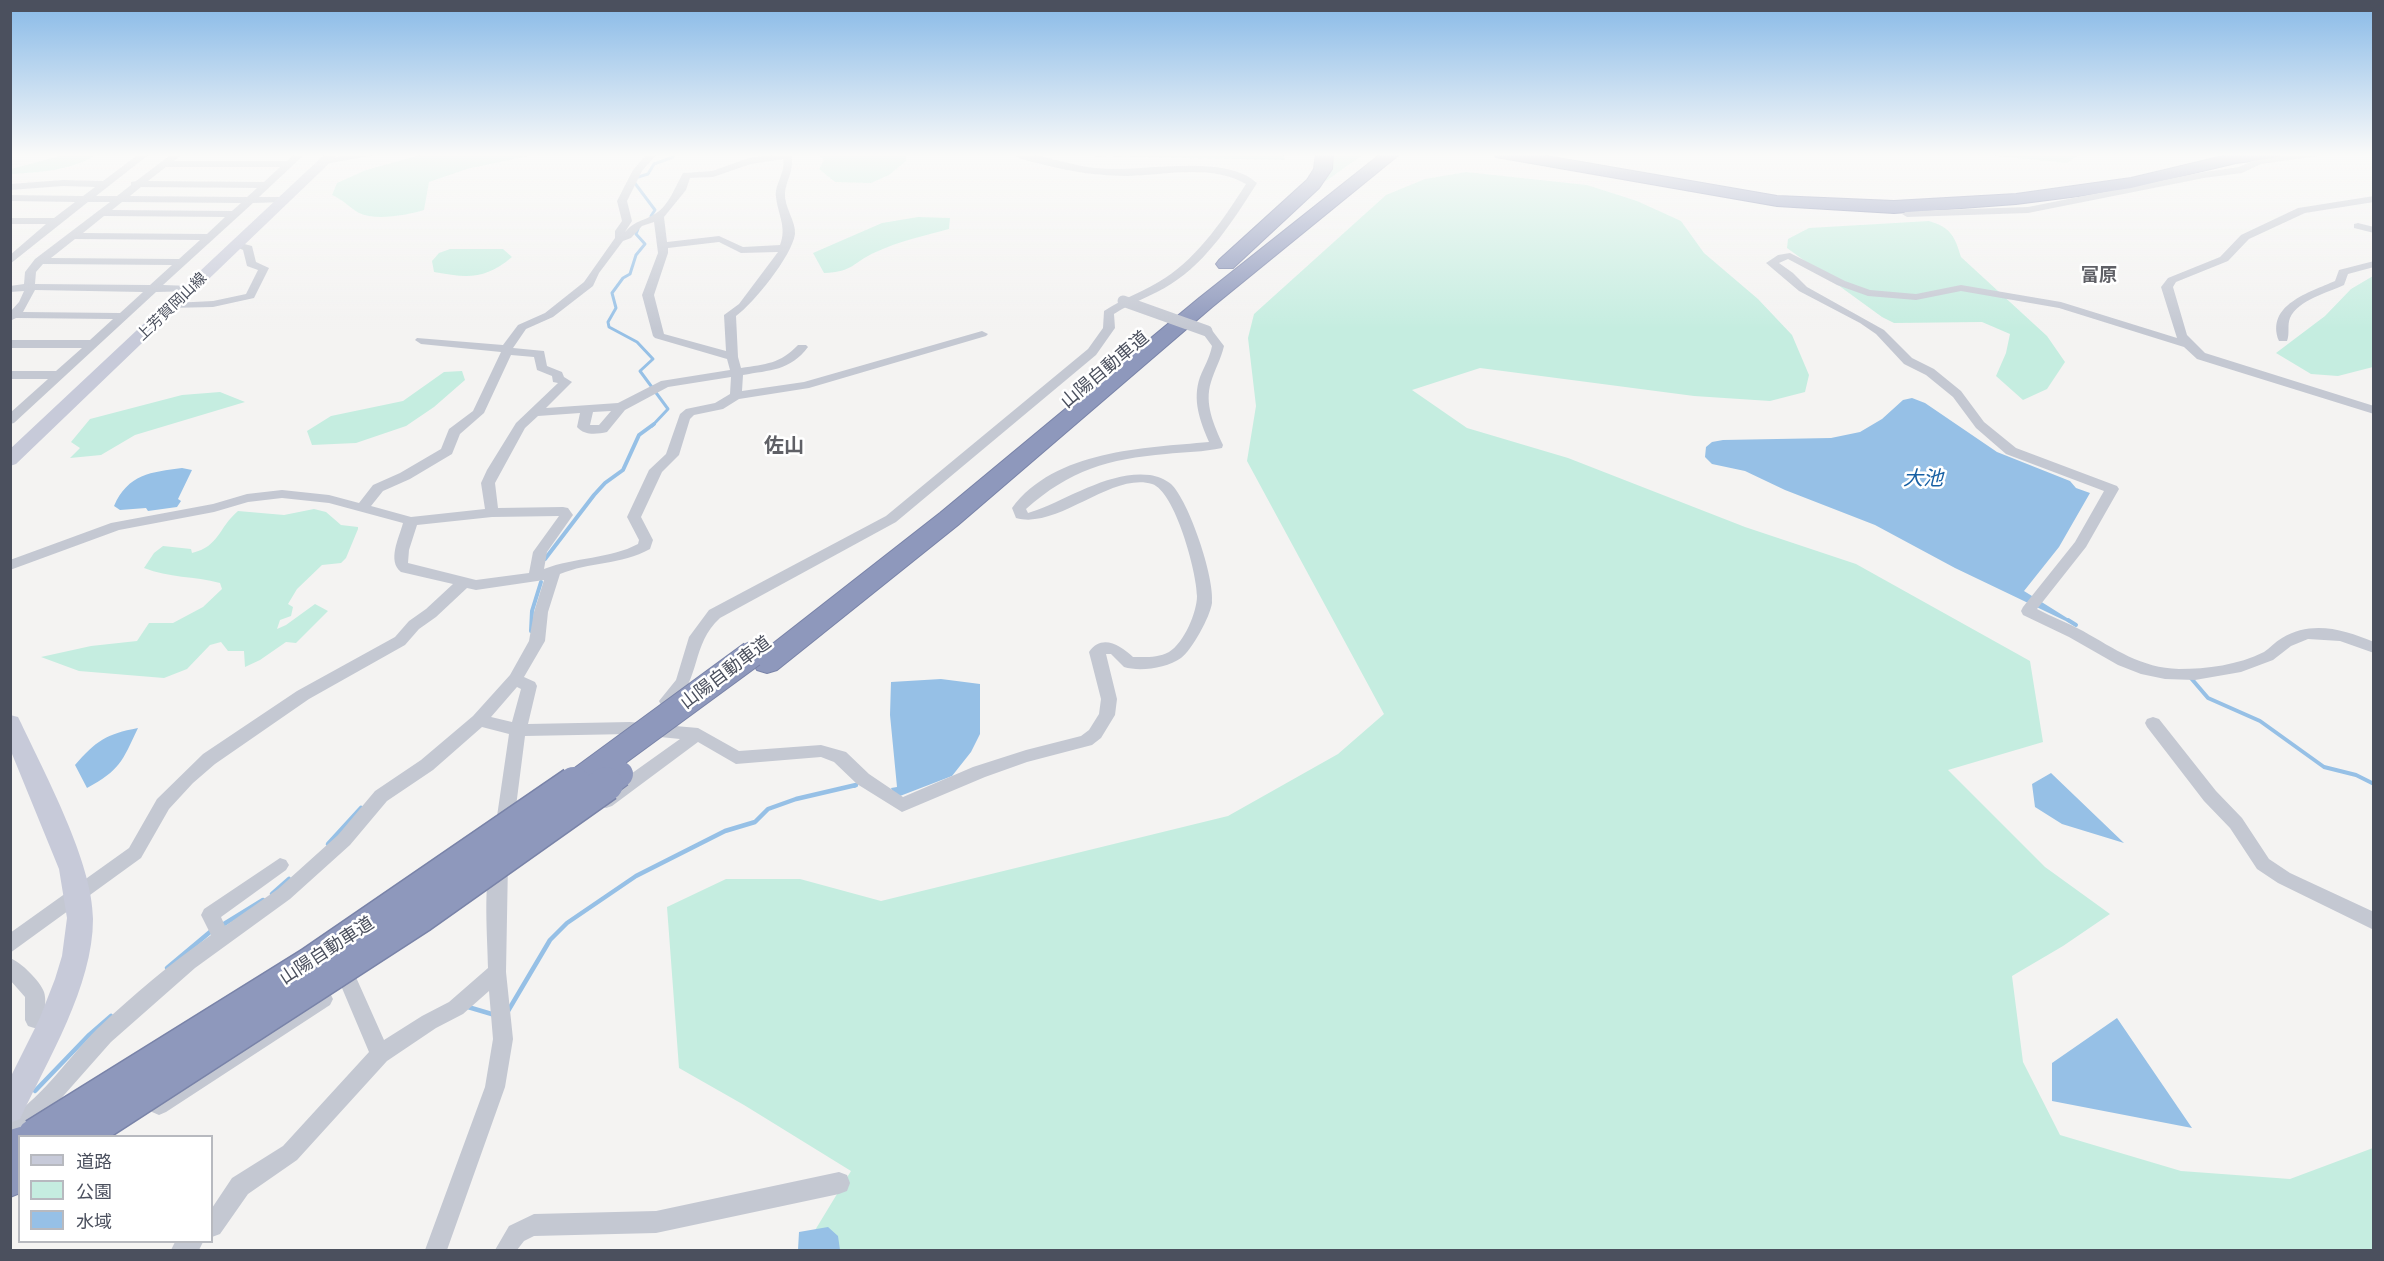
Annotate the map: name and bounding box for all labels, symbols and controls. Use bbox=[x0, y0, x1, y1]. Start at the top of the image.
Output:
district label: 富原 bbox=[2081, 265, 2117, 287]
street label: 上芳賀岡山線 bbox=[133, 269, 211, 345]
street label: 山陽自動車道 bbox=[1057, 327, 1153, 413]
district label: 佐山 bbox=[764, 434, 804, 458]
water label: 大池 bbox=[1903, 467, 1943, 491]
street label: 山陽自動車道 bbox=[676, 632, 776, 714]
street label: 山陽自動車道 bbox=[276, 913, 378, 989]
legend bbox=[18, 1135, 213, 1243]
text: 道路 bbox=[76, 1150, 112, 1173]
text: 公園 bbox=[76, 1180, 112, 1203]
text: 水域 bbox=[76, 1210, 112, 1233]

